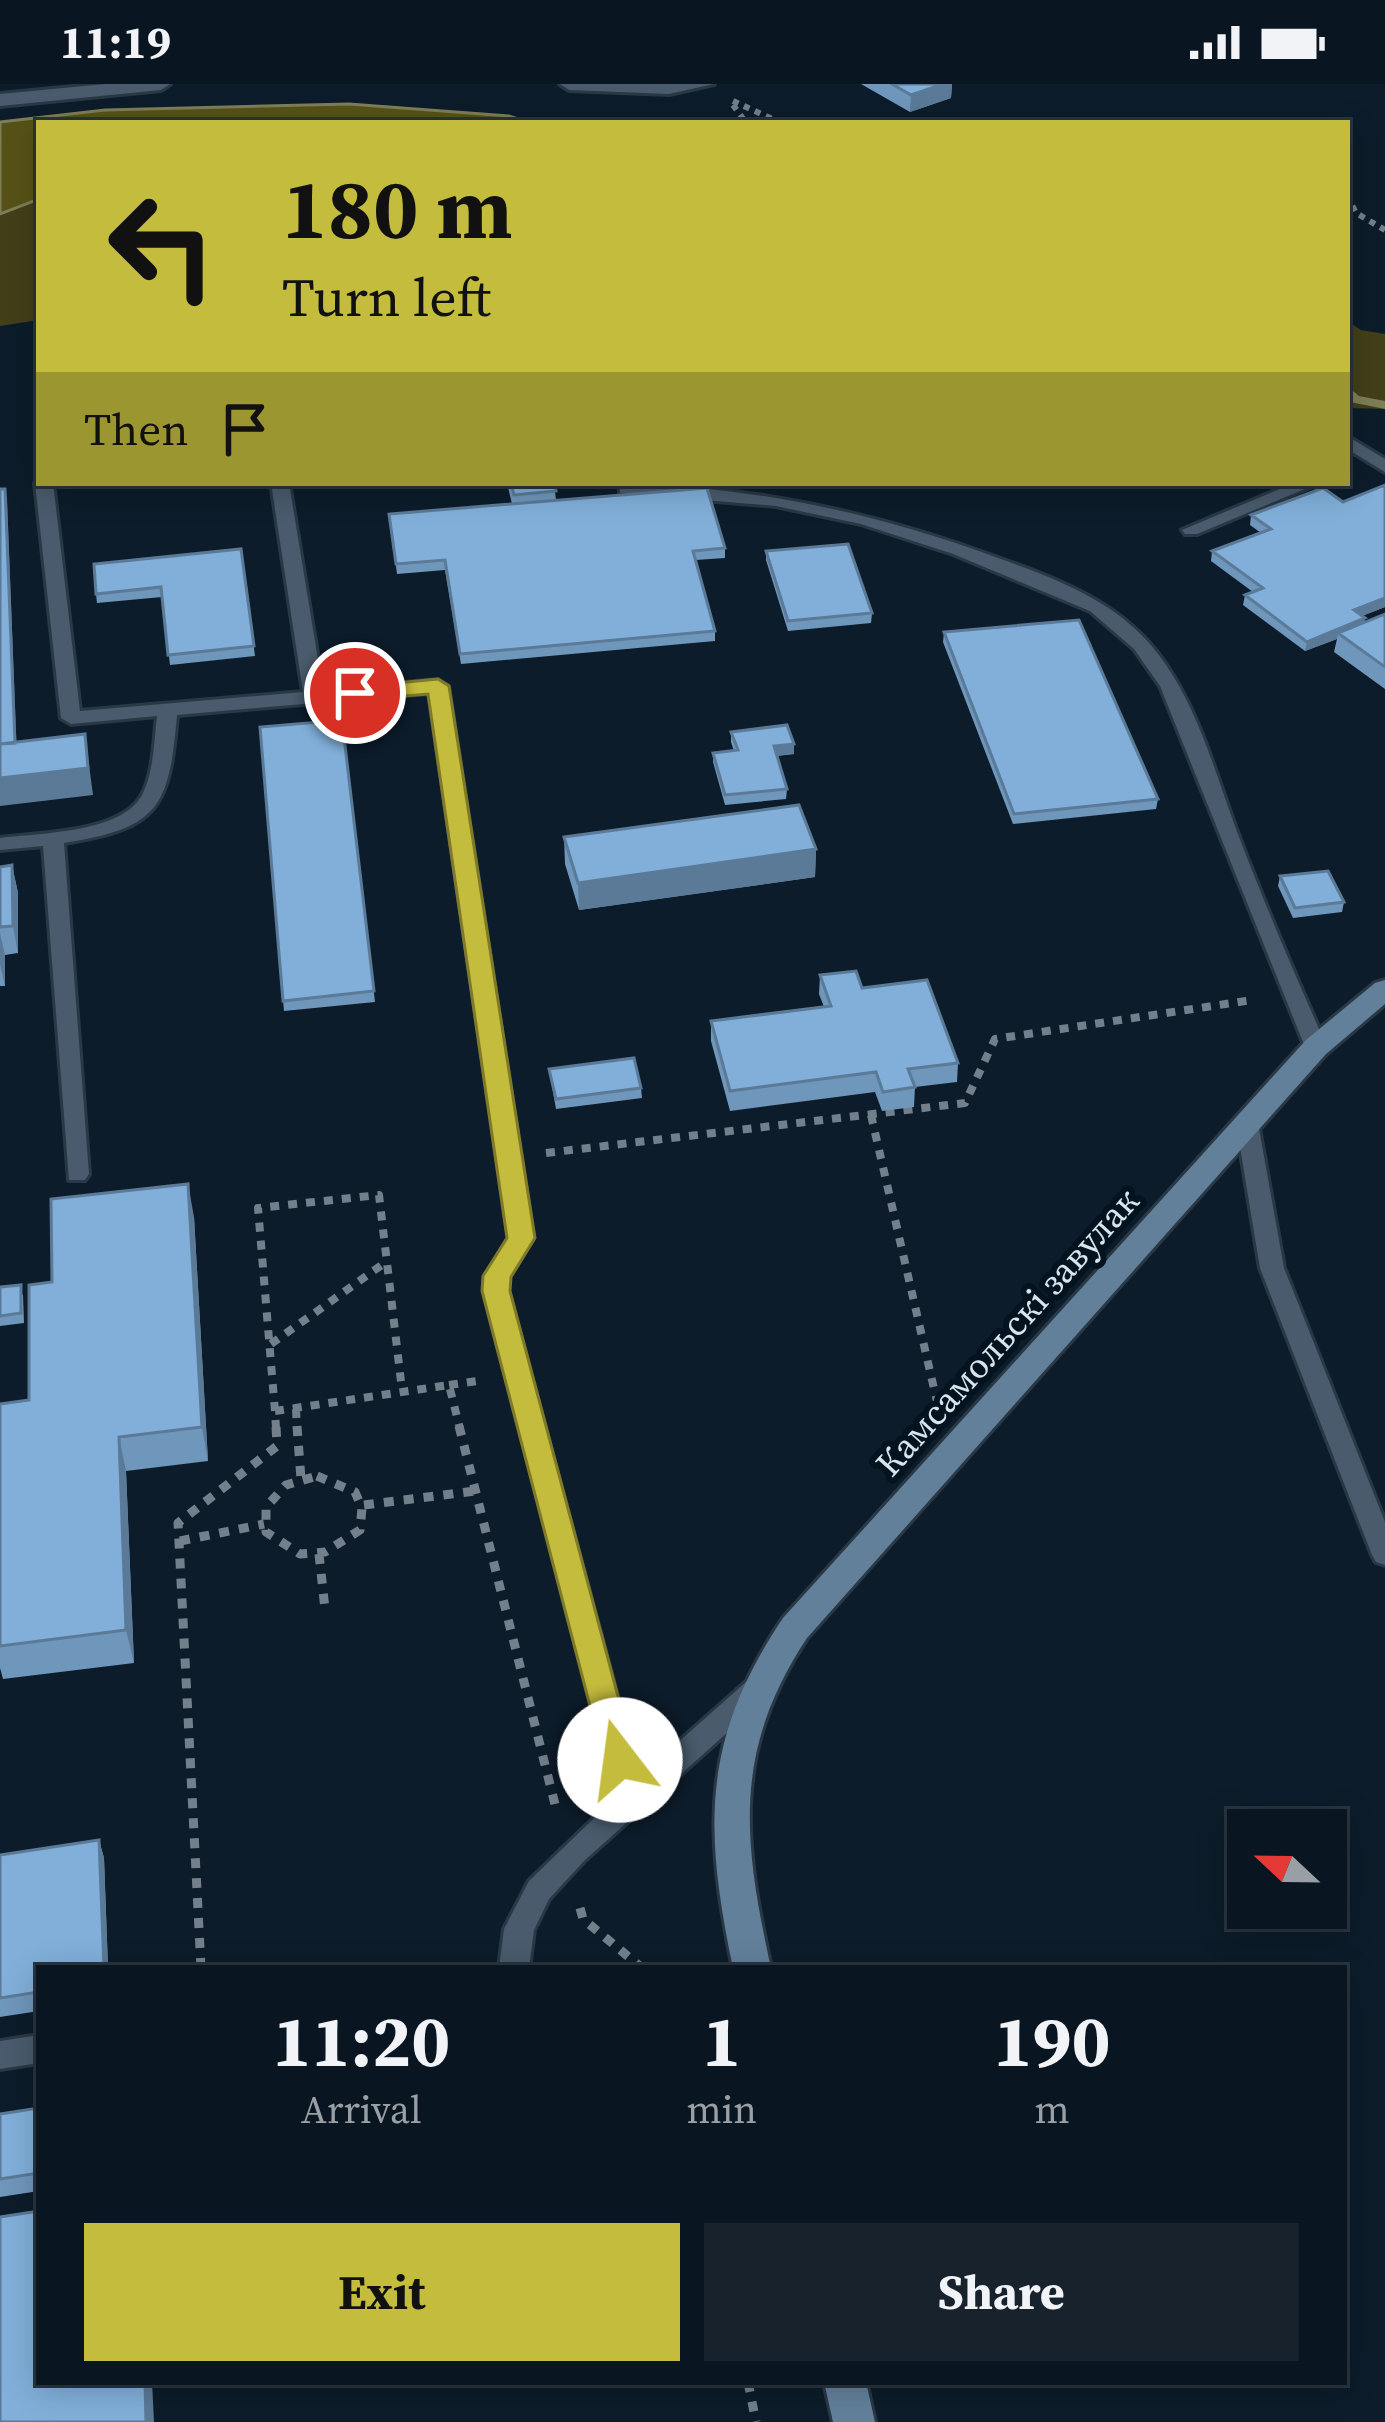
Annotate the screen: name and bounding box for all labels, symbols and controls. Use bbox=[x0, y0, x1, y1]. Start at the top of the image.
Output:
text: 11:19 bbox=[60, 11, 171, 73]
text: 180 m bbox=[282, 151, 513, 266]
icon: left bbox=[84, 168, 240, 324]
text: Turn left bbox=[282, 260, 491, 334]
icon: arrive bbox=[212, 396, 278, 462]
text: Then bbox=[84, 398, 188, 460]
pin bbox=[304, 642, 406, 744]
icon: arrive bbox=[322, 660, 388, 726]
street label: Камсамольскі завулак bbox=[864, 1177, 1150, 1487]
position arrow bbox=[557, 1697, 683, 1823]
north arrow bbox=[1227, 1809, 1347, 1929]
map controls bbox=[1227, 1809, 1347, 1929]
text: 11:20 bbox=[272, 1991, 450, 2090]
text: 1 bbox=[702, 1991, 741, 2090]
text: 190 bbox=[993, 1991, 1111, 2090]
text: Arrival bbox=[301, 2083, 422, 2136]
text: min bbox=[687, 2083, 757, 2136]
text: m bbox=[1034, 2083, 1070, 2136]
button: Exit bbox=[84, 2223, 680, 2361]
button: Share bbox=[704, 2223, 1299, 2361]

